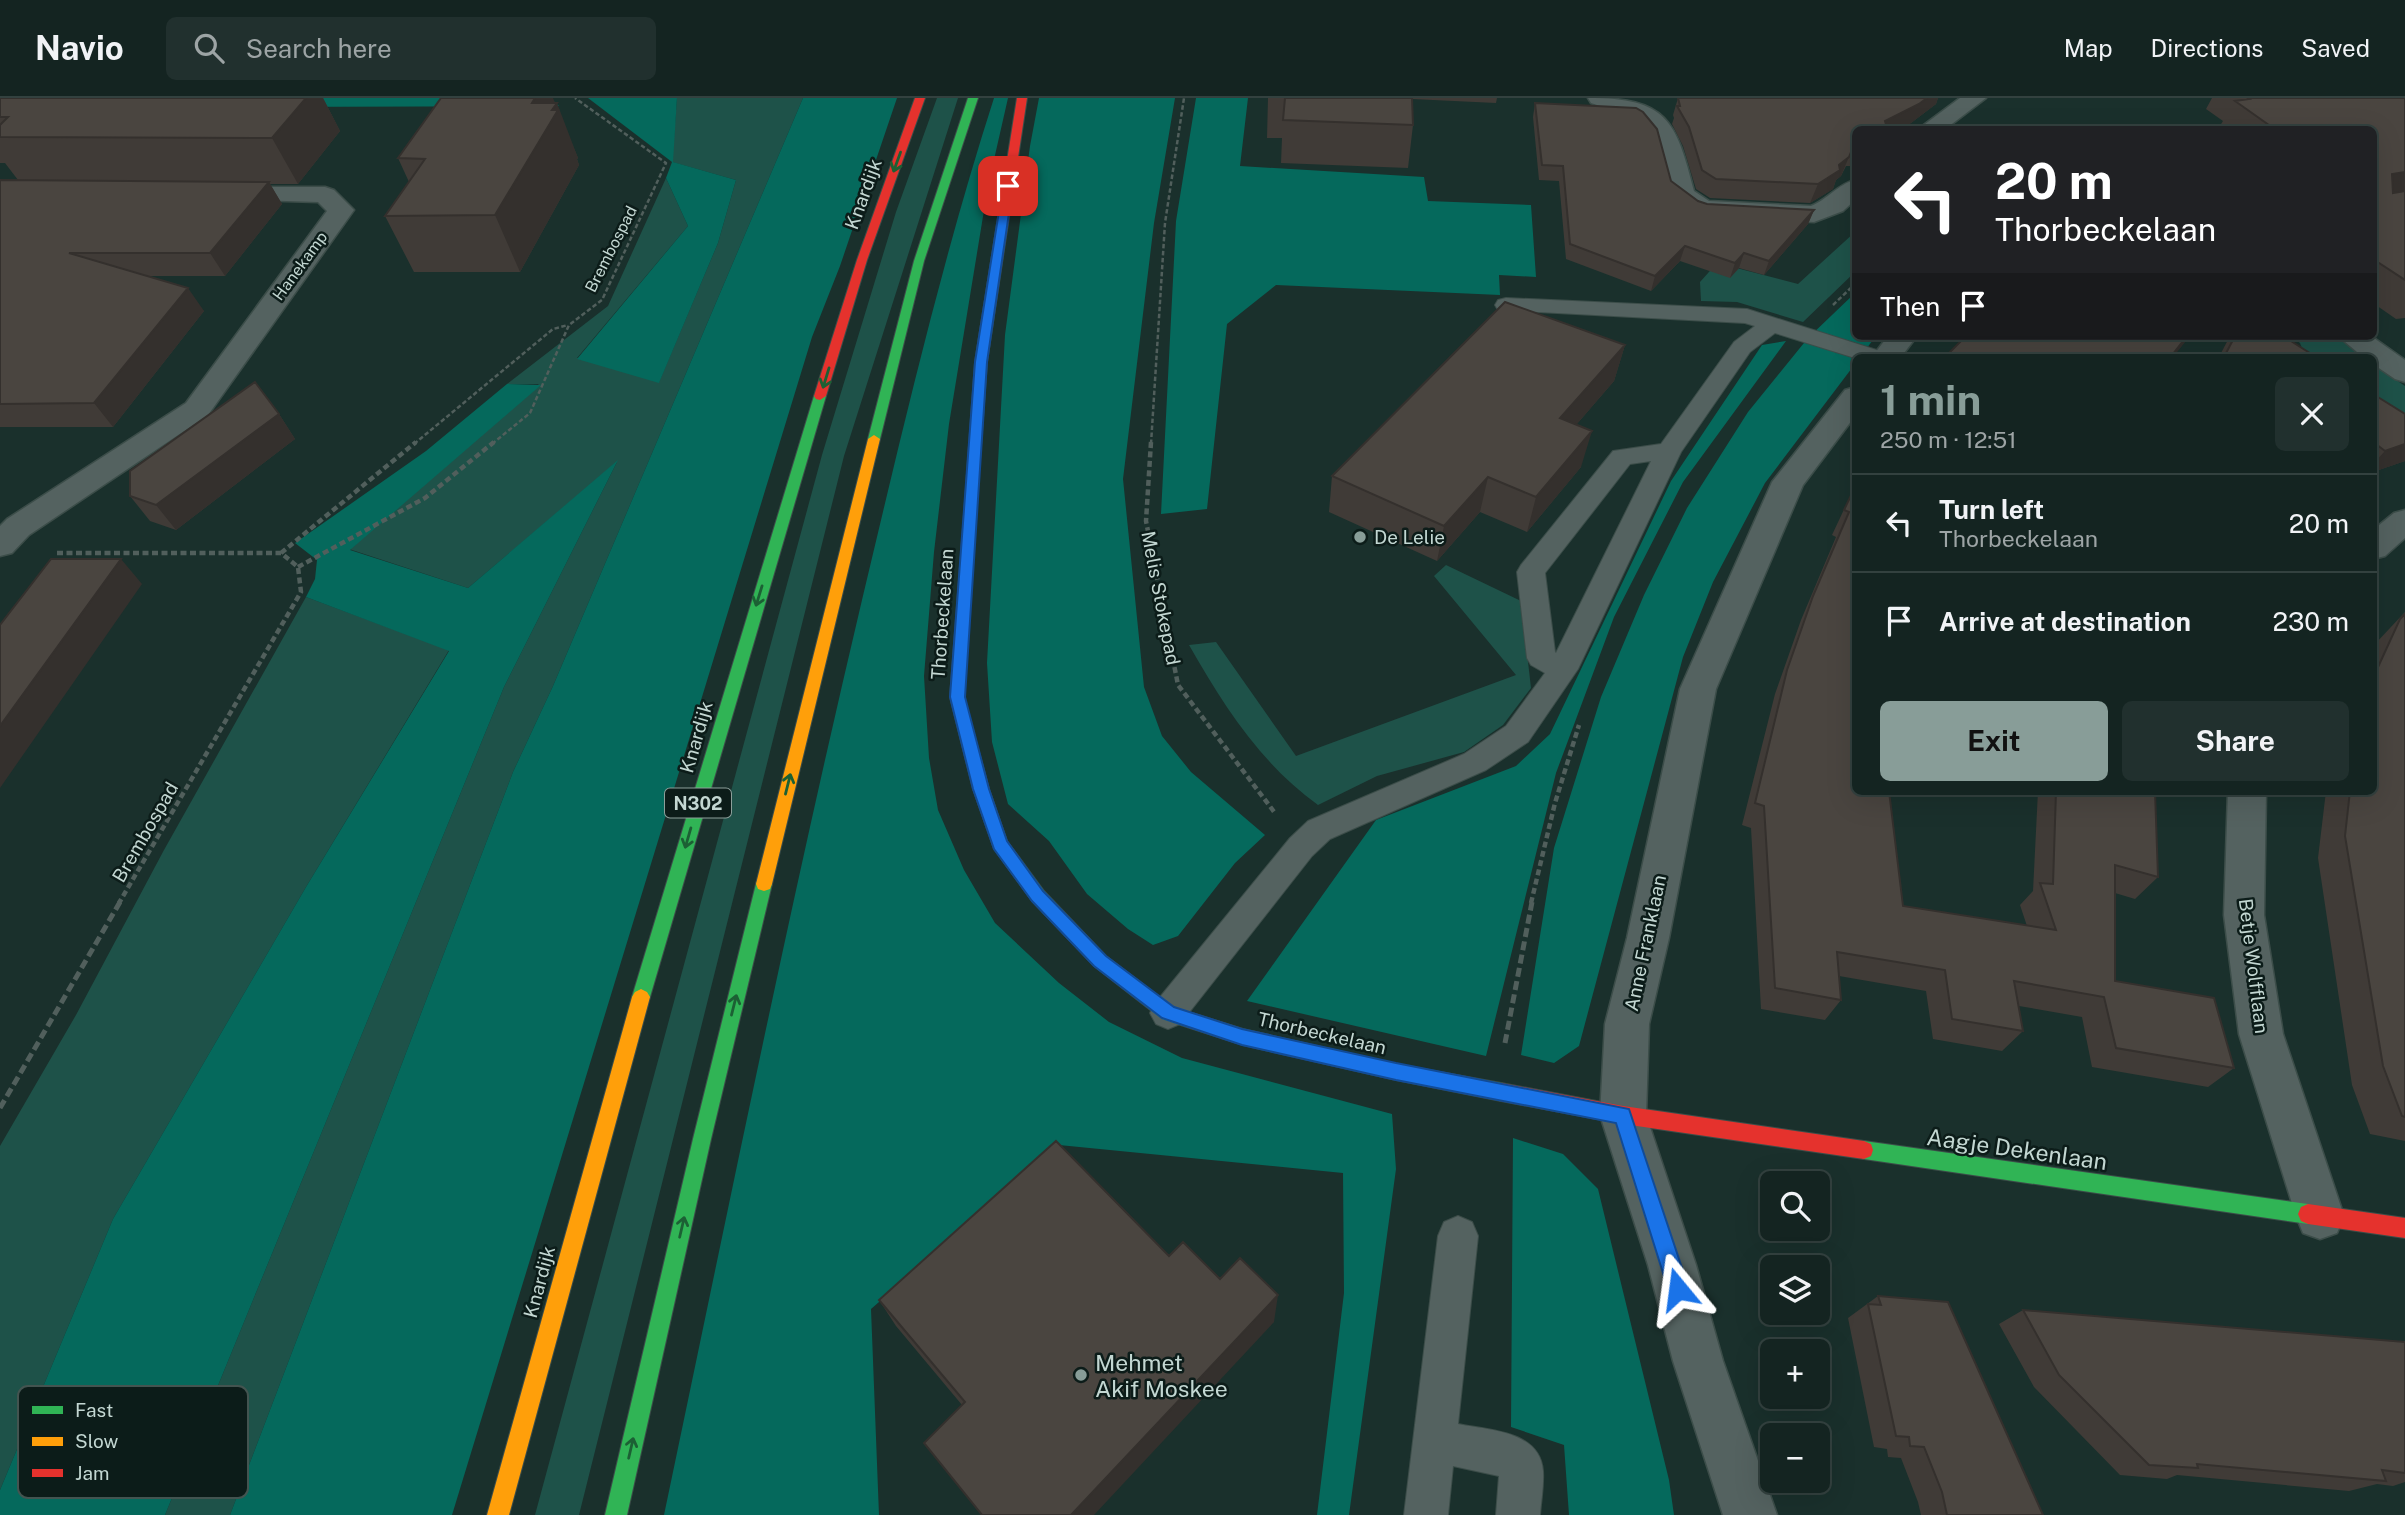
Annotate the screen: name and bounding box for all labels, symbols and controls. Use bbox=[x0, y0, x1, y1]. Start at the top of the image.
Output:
search box bbox=[166, 17, 656, 80]
text: Navio bbox=[35, 29, 124, 67]
icon: search bbox=[190, 29, 228, 67]
text: Search here bbox=[246, 33, 392, 64]
text: Map bbox=[2064, 34, 2113, 62]
text: Directions bbox=[2151, 34, 2263, 62]
text: Saved bbox=[2301, 34, 2370, 62]
one-way arrow bbox=[890, 151, 902, 173]
text: 20 m bbox=[1995, 152, 2113, 210]
icon: left bbox=[1880, 154, 1971, 245]
street label: Knardijk bbox=[840, 155, 886, 232]
pin bbox=[978, 156, 1038, 216]
icon: arrive bbox=[989, 167, 1027, 205]
street label: Brembospad bbox=[581, 203, 641, 295]
text: Thorbeckelaan bbox=[1995, 211, 2216, 248]
street label: Hanekamp bbox=[269, 228, 331, 304]
icon: arrive bbox=[1954, 287, 1992, 325]
text: Then bbox=[1880, 291, 1940, 322]
one-way arrow bbox=[818, 367, 831, 389]
text: 1 min bbox=[1880, 375, 1981, 424]
button: close bbox=[2275, 377, 2349, 451]
text: 250 m · 12:51 bbox=[1880, 426, 2017, 453]
text: Turn left bbox=[1939, 494, 2044, 525]
icon: left bbox=[1880, 504, 1918, 542]
text: 20 m bbox=[2289, 508, 2349, 539]
text: Thorbeckelaan bbox=[1939, 525, 2098, 552]
place label: De Lelie bbox=[1374, 526, 1445, 548]
street label: Melis Stokepad bbox=[1137, 529, 1185, 667]
marker: De Lelie bbox=[1352, 529, 1368, 545]
street label: Thorbeckelaan bbox=[926, 548, 958, 680]
one-way arrow bbox=[752, 585, 765, 607]
icon: arrive bbox=[1880, 602, 1918, 640]
text: Arrive at destination bbox=[1939, 606, 2191, 637]
text: 230 m bbox=[2273, 606, 2349, 637]
street label: Knardijk bbox=[675, 698, 717, 775]
button: Exit bbox=[1880, 701, 2108, 781]
button: Share bbox=[2122, 701, 2349, 781]
one-way arrow bbox=[782, 773, 795, 796]
street label: Brembospad bbox=[108, 778, 182, 886]
road number: N302 bbox=[665, 788, 731, 818]
one-way arrow bbox=[681, 826, 694, 848]
street label: Anne Franklaan bbox=[1620, 873, 1670, 1013]
street label: Betje Wolfflaan bbox=[2235, 897, 2273, 1035]
one-way arrow bbox=[728, 995, 741, 1017]
street label: Thorbeckelaan bbox=[1256, 1008, 1388, 1058]
street label: Aagje Dekenlaan bbox=[1925, 1123, 2109, 1175]
map controls bbox=[1760, 1171, 1830, 1493]
button: search bbox=[1760, 1171, 1830, 1241]
one-way arrow bbox=[675, 1216, 689, 1239]
street label: Knardijk bbox=[519, 1243, 559, 1320]
position arrow bbox=[1641, 1252, 1715, 1326]
button: layers bbox=[1760, 1255, 1830, 1325]
button: + bbox=[1760, 1339, 1830, 1409]
place label: Mehmet Akif Moskee bbox=[1095, 1349, 1228, 1402]
marker: Mehmet Akif Moskee bbox=[1073, 1367, 1089, 1383]
legend bbox=[18, 1386, 248, 1498]
text: Fast bbox=[75, 1399, 113, 1421]
button: − bbox=[1760, 1423, 1830, 1493]
text: Slow bbox=[75, 1430, 119, 1452]
one-way arrow bbox=[625, 1438, 638, 1460]
text: Jam bbox=[75, 1462, 109, 1484]

